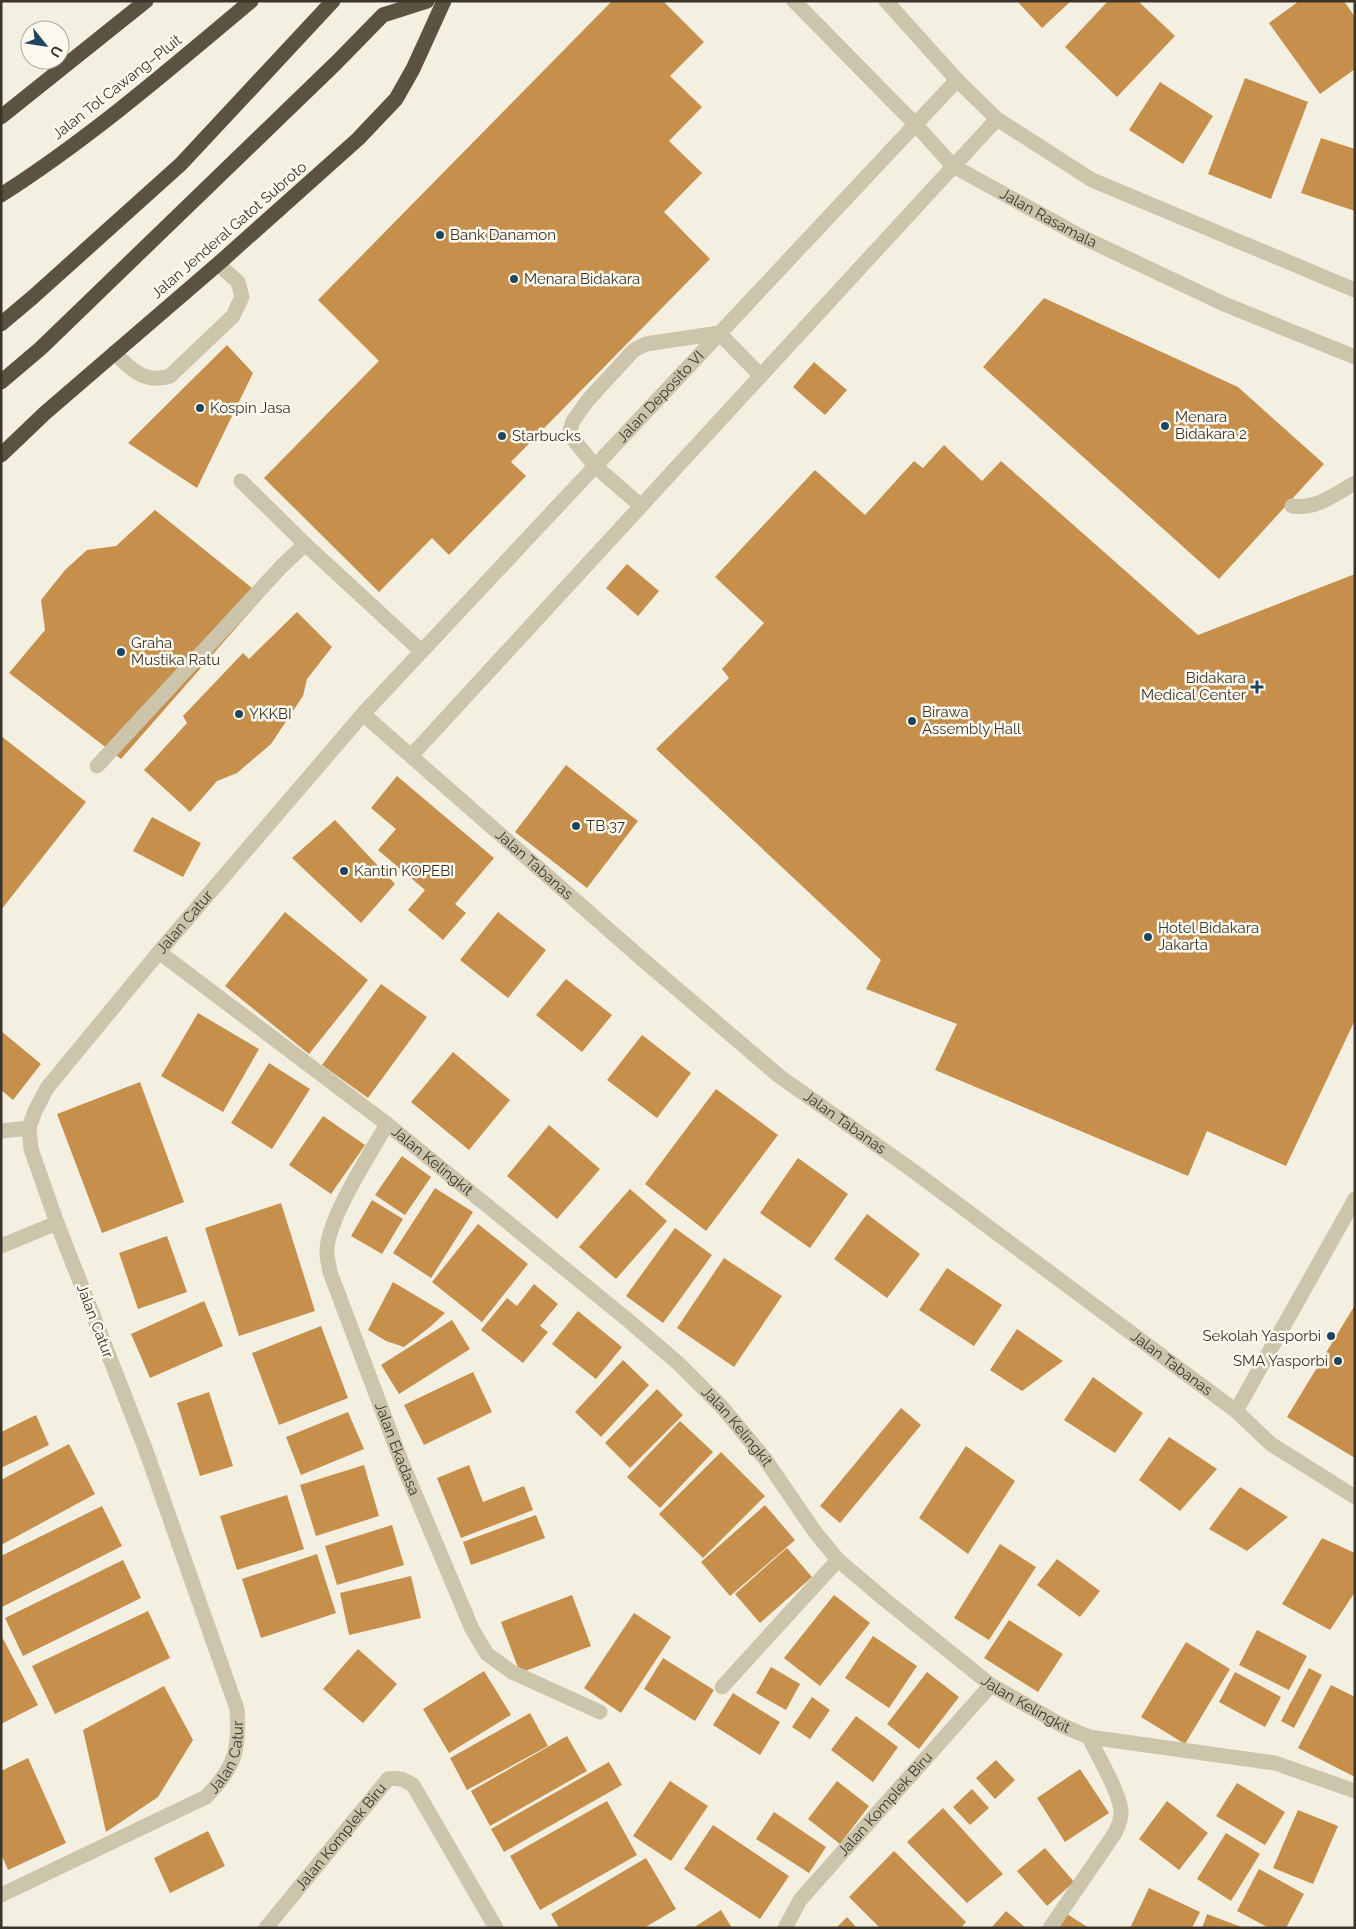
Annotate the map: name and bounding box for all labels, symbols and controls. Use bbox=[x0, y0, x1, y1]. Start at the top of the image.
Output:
north arrow bbox=[20, 20, 70, 70]
street label: Jalan Tol Cawang–Pluit bbox=[49, 31, 185, 143]
text: U bbox=[47, 43, 66, 60]
street label: Jalan Jenderal Gatot Subroto bbox=[148, 158, 310, 302]
street label: Jalan Rasamala bbox=[997, 185, 1100, 252]
place label: Bank Danamon bbox=[450, 226, 556, 244]
marker: Bank Danamon bbox=[434, 229, 446, 241]
place label: Menara Bidakara bbox=[524, 270, 640, 288]
marker: Menara Bidakara bbox=[508, 273, 520, 285]
street label: Jalan Deposito VI bbox=[613, 347, 708, 446]
place label: Kospin Jasa bbox=[210, 399, 291, 417]
marker: Kospin Jasa bbox=[194, 402, 206, 414]
place label: Menara Bidakara 2 bbox=[1175, 408, 1247, 443]
marker: Menara Bidakara 2 bbox=[1159, 420, 1171, 432]
place label: Starbucks bbox=[512, 427, 581, 445]
marker: Starbucks bbox=[496, 430, 508, 442]
place label: Graha Mustika Ratu bbox=[131, 634, 220, 669]
marker: Graha Mustika Ratu bbox=[115, 646, 127, 658]
place label: Bidakara Medical Center bbox=[1141, 669, 1247, 704]
marker: Bidakara Medical Center bbox=[1250, 680, 1264, 694]
place label: Birawa Assembly Hall bbox=[922, 703, 1022, 738]
place label: YKKBI bbox=[249, 705, 292, 723]
marker: YKKBI bbox=[233, 708, 245, 720]
marker: Birawa Assembly Hall bbox=[906, 715, 918, 727]
place label: TB 37 bbox=[586, 817, 625, 835]
marker: TB 37 bbox=[570, 820, 582, 832]
street label: Jalan Tabanas bbox=[492, 826, 577, 903]
place label: Kantin KOPEBI bbox=[354, 862, 454, 880]
marker: Kantin KOPEBI bbox=[338, 865, 350, 877]
street label: Jalan Catur bbox=[152, 886, 217, 957]
place label: Hotel Bidakara Jakarta bbox=[1158, 919, 1259, 954]
marker: Hotel Bidakara Jakarta bbox=[1142, 931, 1154, 943]
street label: Jalan Tabanas bbox=[800, 1087, 890, 1158]
street label: Jalan Kelingkit bbox=[388, 1122, 477, 1199]
street label: Jalan Catur bbox=[73, 1282, 118, 1361]
street label: Jalan Tabanas bbox=[1127, 1327, 1216, 1399]
place label: Sekolah Yasporbi bbox=[1203, 1327, 1321, 1345]
marker: Sekolah Yasporbi bbox=[1325, 1330, 1337, 1342]
place label: SMA Yasporbi bbox=[1233, 1352, 1328, 1370]
marker: SMA Yasporbi bbox=[1332, 1355, 1344, 1367]
street label: Jalan Kelingkit bbox=[698, 1383, 776, 1470]
street label: Jalan Ekadasa bbox=[371, 1400, 424, 1498]
street label: Jalan Kelingkit bbox=[977, 1672, 1073, 1737]
street label: Jalan Catur bbox=[205, 1720, 247, 1797]
street label: Jalan Komplek Biru bbox=[834, 1748, 936, 1860]
street label: Jalan Komplek Biru bbox=[292, 1779, 390, 1894]

